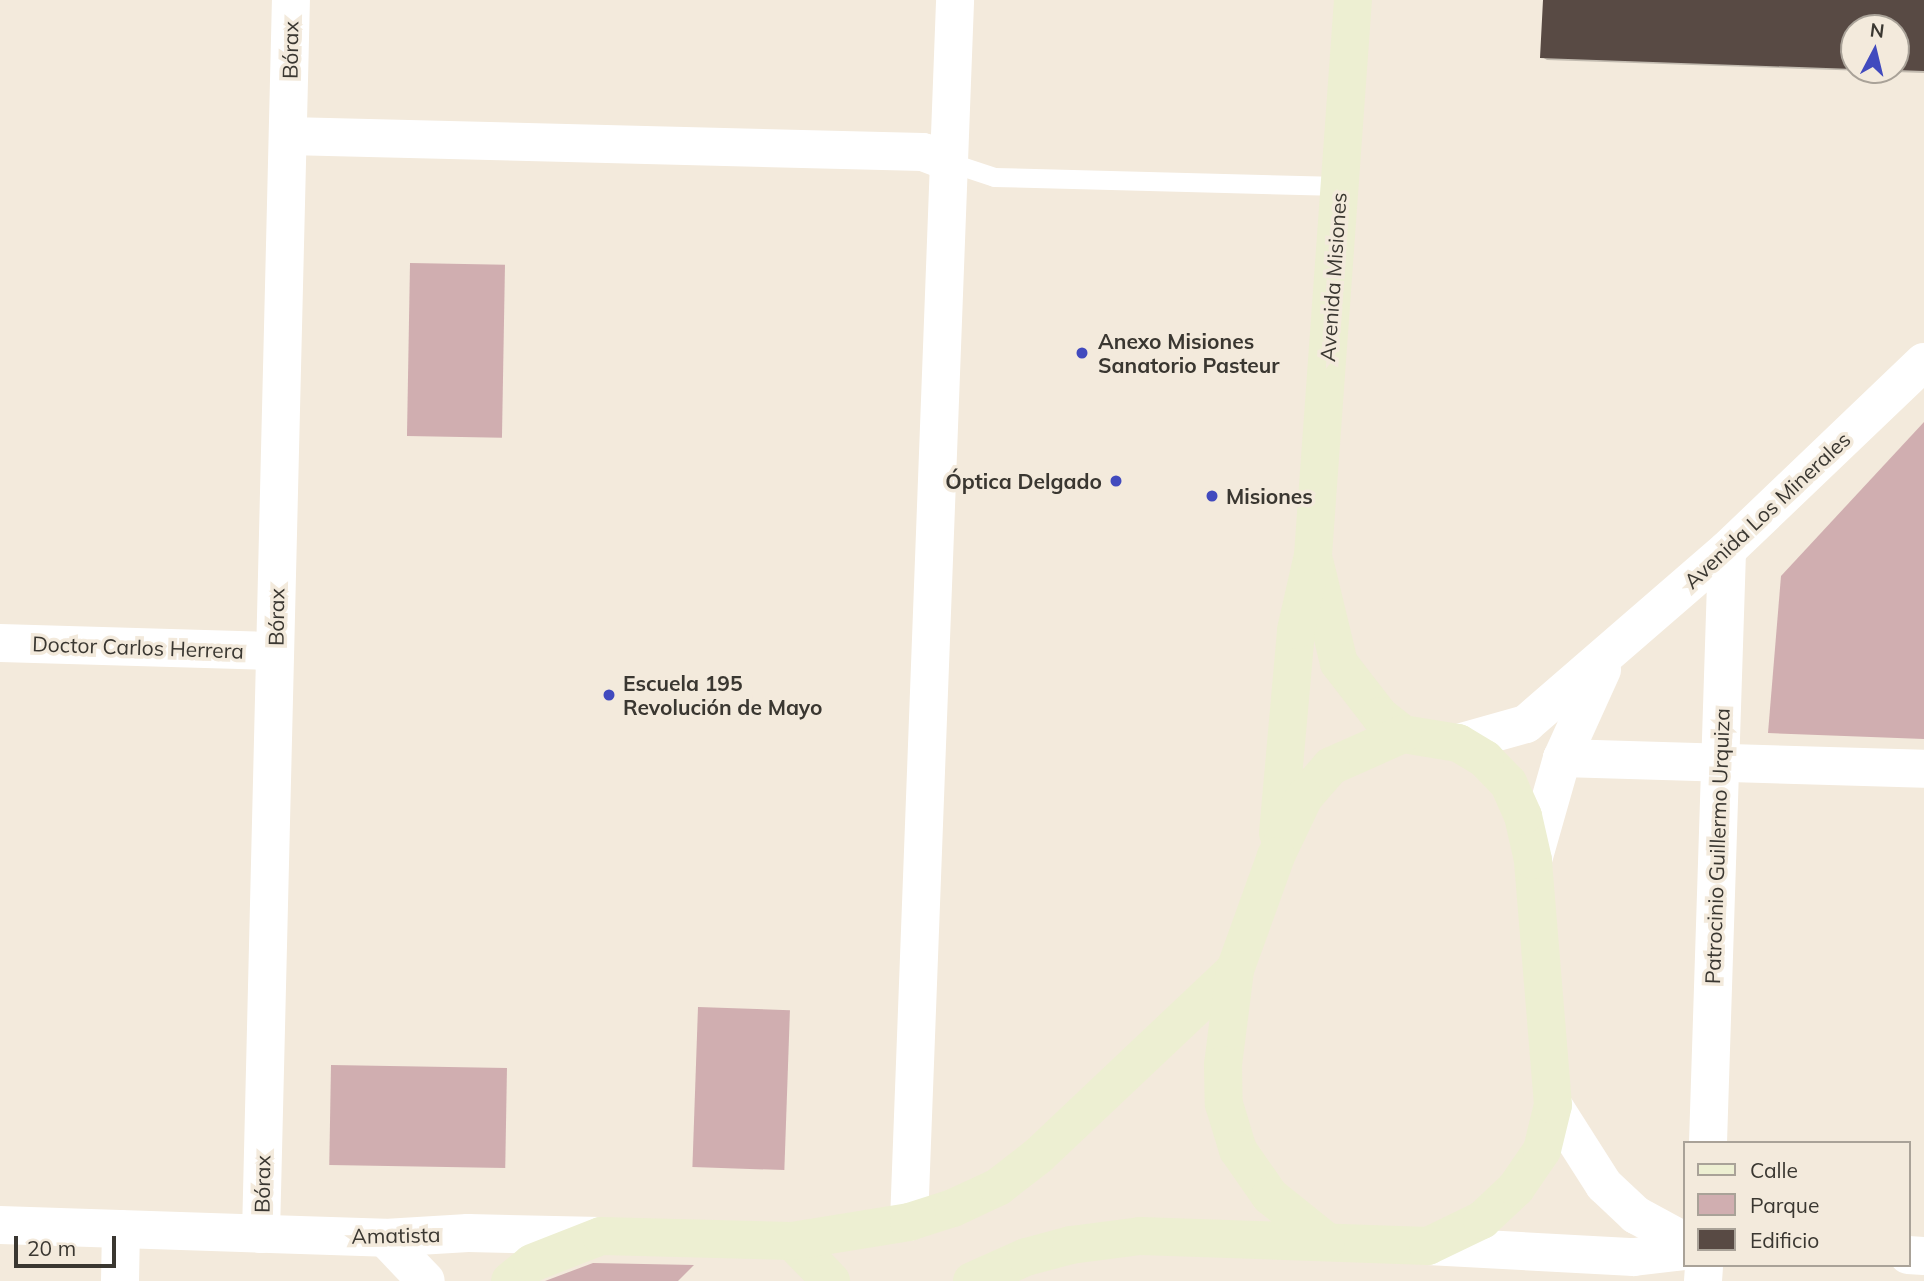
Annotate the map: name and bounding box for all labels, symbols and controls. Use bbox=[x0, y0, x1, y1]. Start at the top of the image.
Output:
north arrow bbox=[1840, 14, 1910, 84]
text: N bbox=[1869, 17, 1886, 43]
street label: Bórax bbox=[277, 21, 303, 79]
street label: Avenida Misiones bbox=[1315, 191, 1351, 363]
place label: Anexo Misiones Sanatorio Pasteur bbox=[1098, 328, 1280, 378]
marker: Anexo Misiones Sanatorio Pasteur bbox=[1072, 343, 1092, 363]
street label: Avenida Los Minerales bbox=[1679, 426, 1855, 594]
place label: Óptica Delgado bbox=[945, 468, 1102, 494]
marker: Óptica Delgado bbox=[1108, 473, 1124, 489]
place label: Misiones bbox=[1226, 483, 1313, 509]
marker: Misiones bbox=[1204, 488, 1220, 504]
street label: Bórax bbox=[263, 588, 289, 646]
street label: Doctor Carlos Herrera bbox=[32, 631, 244, 663]
place label: Escuela 195 Revolución de Mayo bbox=[623, 670, 822, 720]
marker: Escuela 195 Revolución de Mayo bbox=[601, 687, 617, 703]
street label: Patrocinio Guillermo Urquiza bbox=[1700, 708, 1734, 984]
legend bbox=[1682, 1141, 1910, 1267]
street label: Bórax bbox=[249, 1155, 275, 1213]
text: Calle bbox=[1750, 1157, 1798, 1183]
text: Parque bbox=[1750, 1192, 1819, 1218]
scale bar bbox=[18, 1222, 119, 1266]
street label: Amatista bbox=[351, 1222, 441, 1248]
text: Edificio bbox=[1750, 1227, 1819, 1253]
text: 20 m bbox=[27, 1235, 76, 1261]

